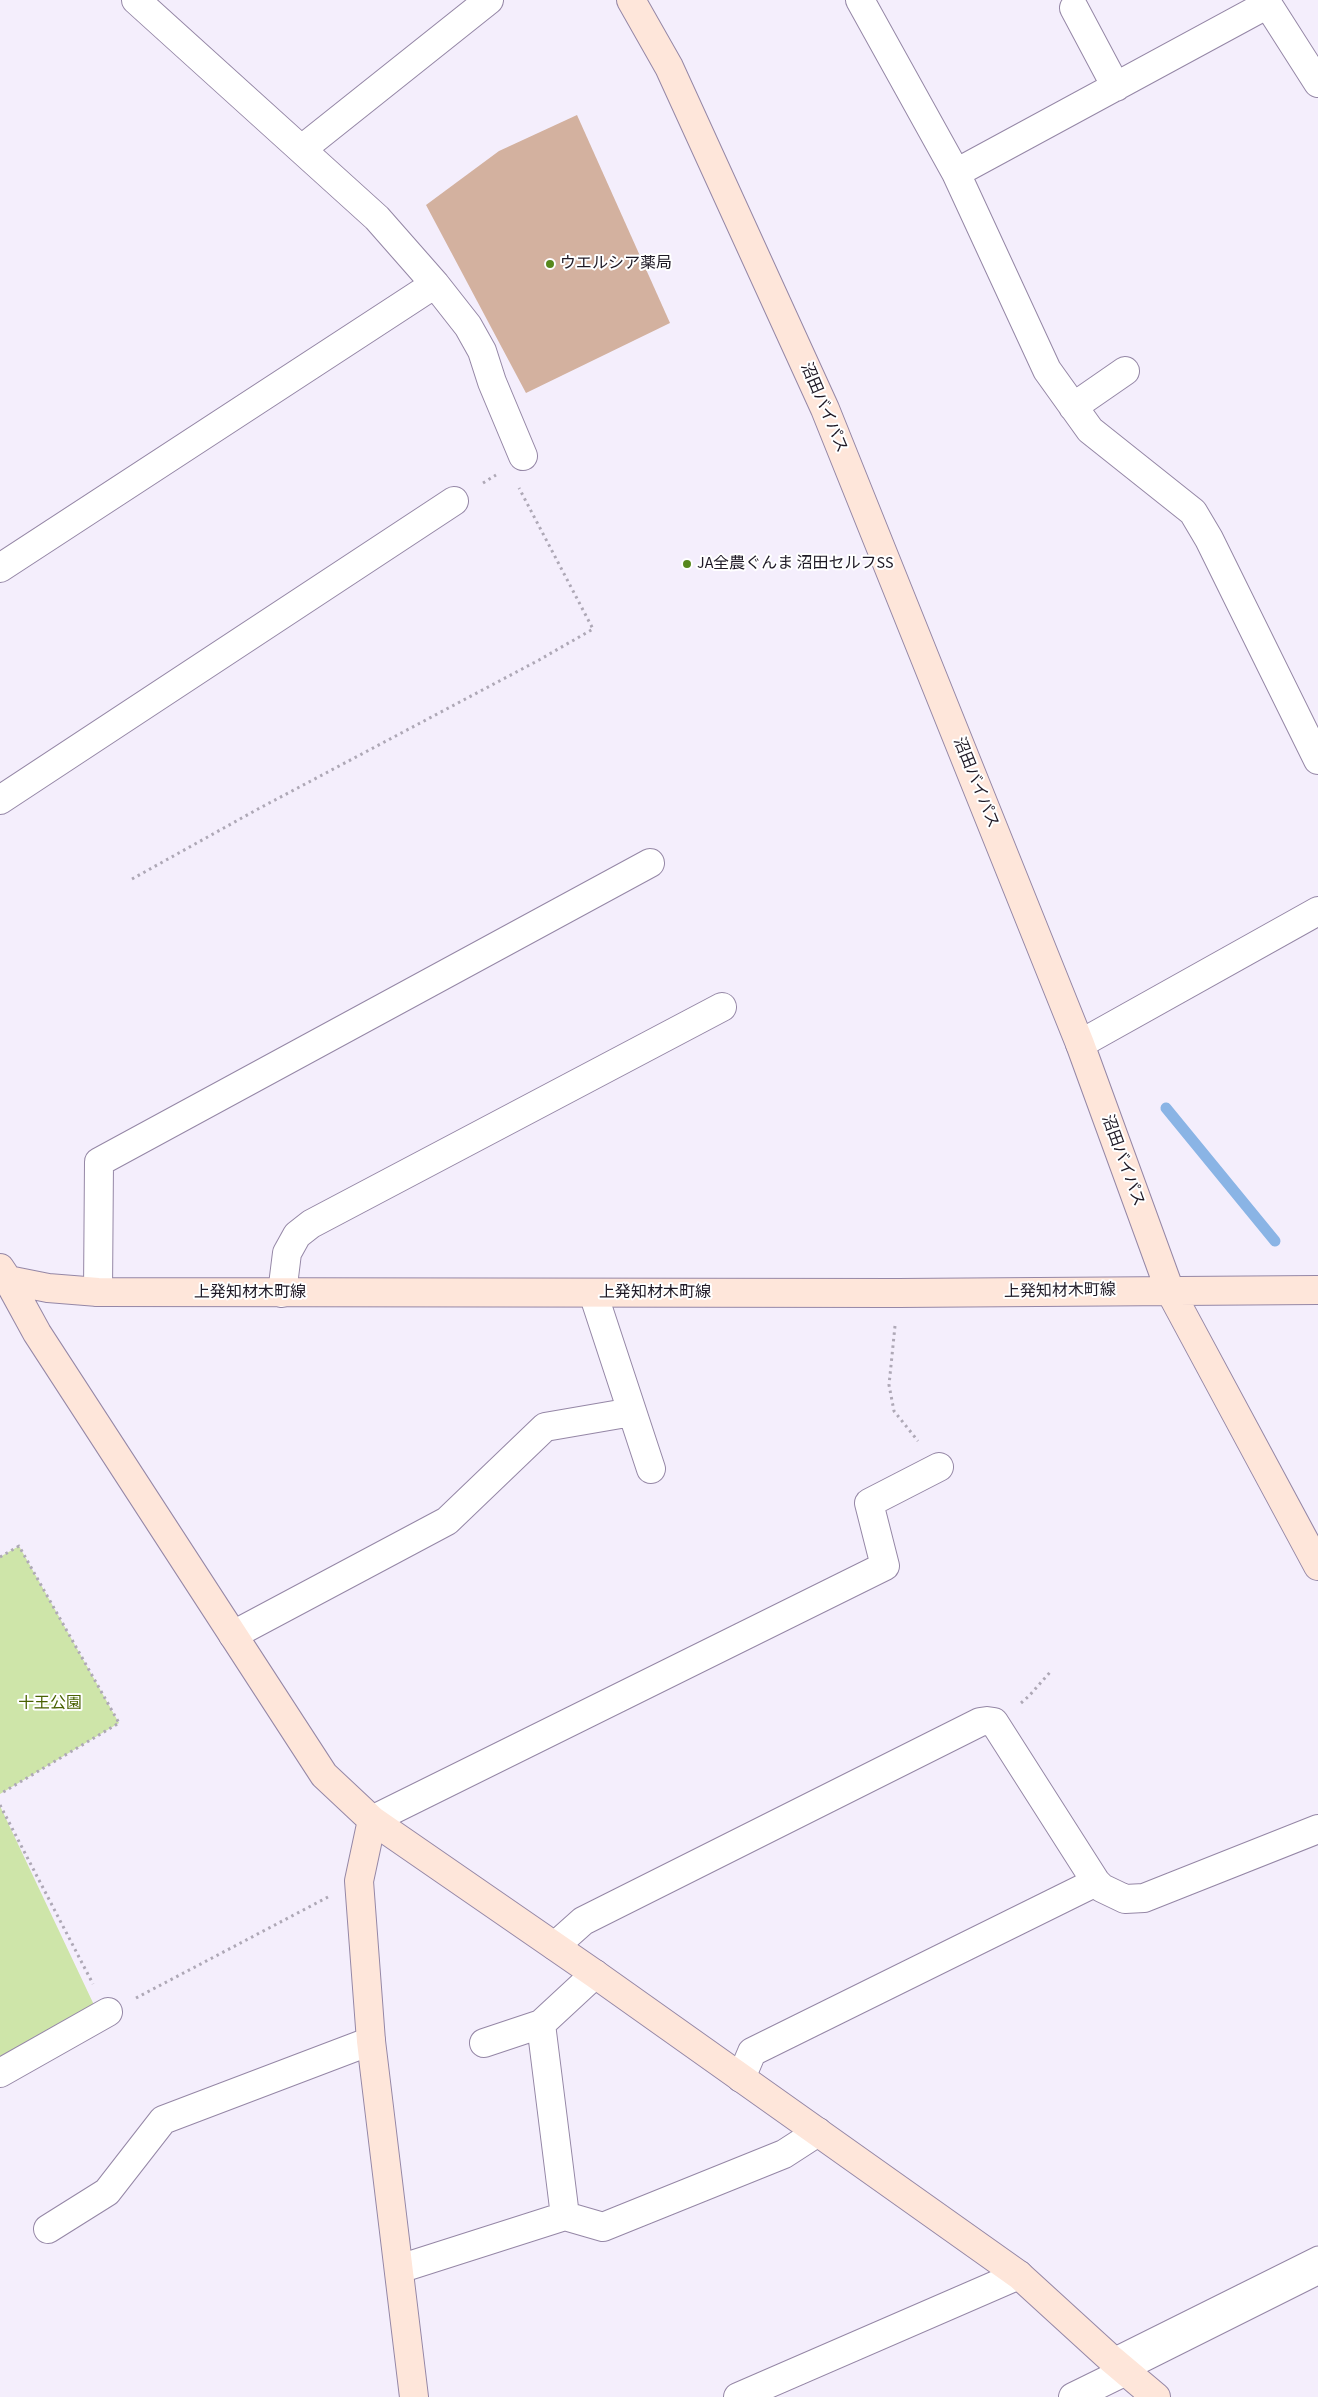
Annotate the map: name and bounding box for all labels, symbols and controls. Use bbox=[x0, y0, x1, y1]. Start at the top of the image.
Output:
place label: ウエルシア薬局 bbox=[560, 254, 672, 274]
marker: ウエルシア薬局 bbox=[544, 258, 556, 270]
street label: 沼田バイパス bbox=[795, 360, 851, 456]
place label: JA全農ぐんま 沼田セルフSS bbox=[697, 554, 893, 574]
marker: JA全農ぐんま 沼田セルフSS bbox=[681, 558, 693, 570]
street label: 沼田バイパス bbox=[948, 735, 1002, 831]
street label: 沼田バイパス bbox=[1097, 1113, 1147, 1209]
street label: 上発知材木町線 bbox=[1004, 1281, 1116, 1303]
street label: 上発知材木町線 bbox=[194, 1283, 306, 1303]
street label: 上発知材木町線 bbox=[599, 1283, 711, 1303]
park label: 十王公園 bbox=[18, 1694, 82, 1714]

